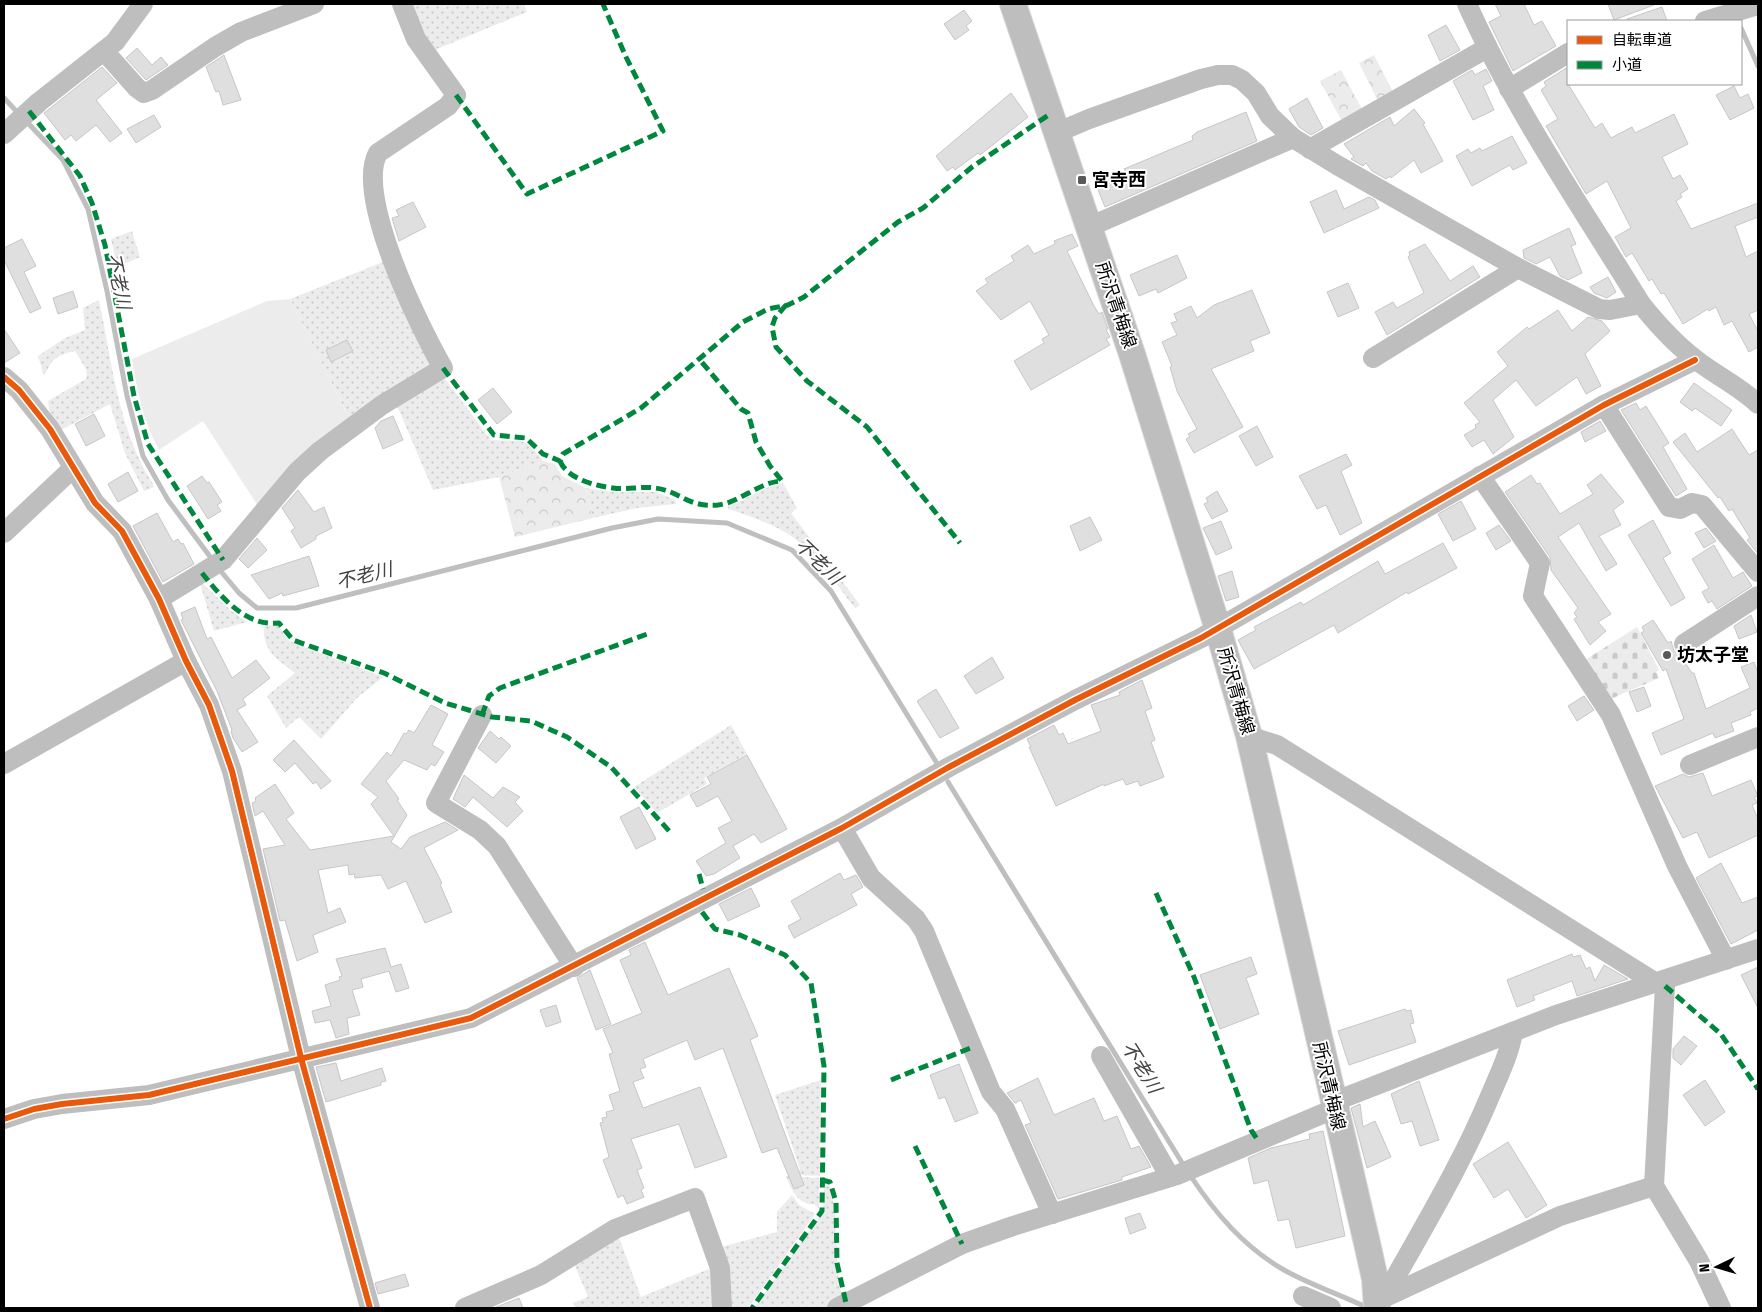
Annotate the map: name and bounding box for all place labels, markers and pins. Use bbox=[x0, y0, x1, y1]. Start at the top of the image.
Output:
place label: 宮寺西 bbox=[1092, 169, 1146, 191]
marker: 宮寺西 bbox=[1076, 174, 1088, 186]
place label: 坊太子堂 bbox=[1677, 644, 1749, 666]
marker: 坊太子堂 bbox=[1661, 649, 1673, 661]

